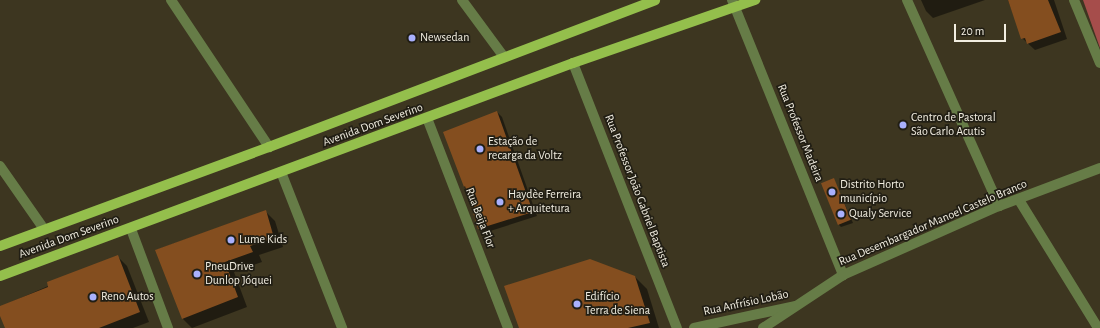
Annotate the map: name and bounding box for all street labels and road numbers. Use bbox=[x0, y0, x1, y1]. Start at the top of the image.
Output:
street label: Rua Professor Madeira bbox=[774, 82, 826, 184]
street label: Avenida Dom Severino bbox=[321, 100, 425, 150]
street label: Rua Professor João Gabriel Baptista bbox=[601, 113, 673, 269]
street label: Rua Desembargador Manoel Castelo Branco bbox=[837, 177, 1029, 269]
street label: Rua Beija Flor bbox=[462, 186, 498, 250]
street label: Avenida Dom Severino bbox=[17, 212, 121, 262]
street label: Rua Anfrísio Lobão bbox=[702, 287, 790, 319]

